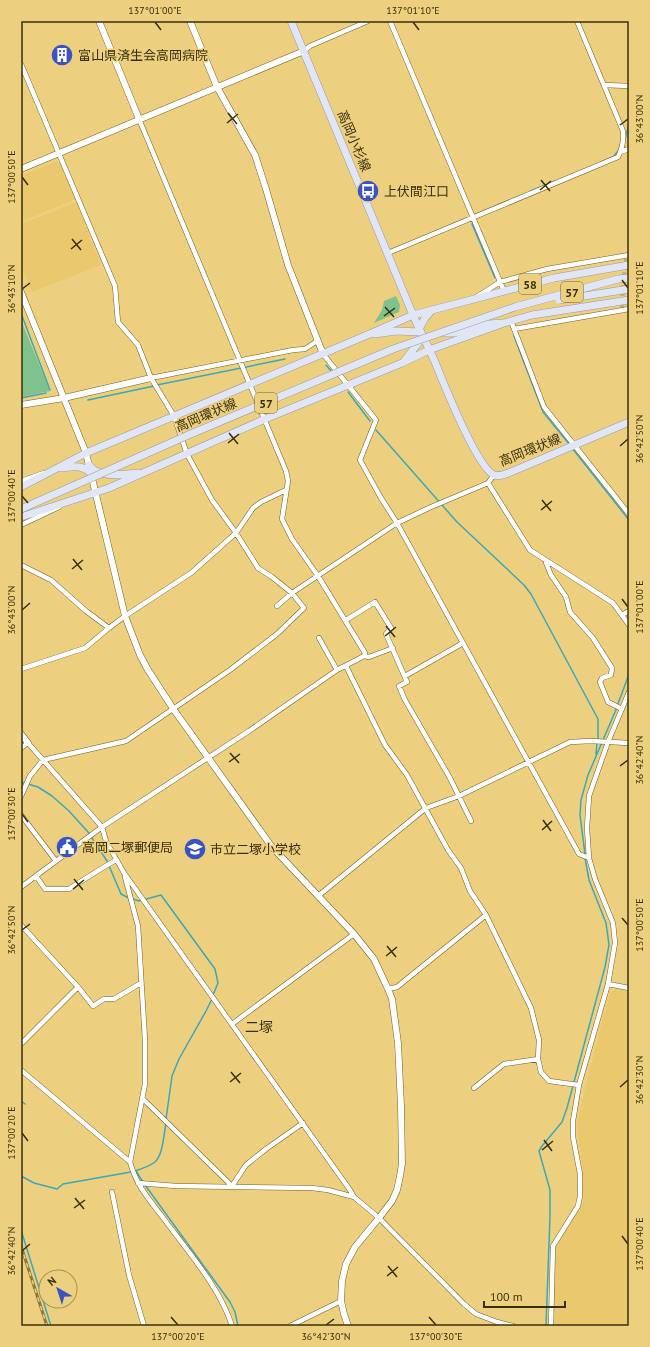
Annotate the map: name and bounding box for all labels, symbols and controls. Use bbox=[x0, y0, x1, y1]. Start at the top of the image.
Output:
text: 137°01'00"E bbox=[128, 4, 182, 17]
text: 137°01'10"E bbox=[386, 4, 440, 17]
building icon: 富山県済生会高岡病院 bbox=[49, 42, 75, 68]
place label: 富山県済生会高岡病院 bbox=[78, 47, 208, 64]
text: 36°43'00"N bbox=[633, 94, 646, 144]
street label: 高岡小杉線 bbox=[333, 108, 375, 174]
text: 137°00'50"E bbox=[5, 150, 18, 204]
bus stop icon: 上伏間江口 bbox=[355, 178, 381, 204]
place label: 上伏間江口 bbox=[384, 183, 449, 200]
text: 137°01'10"E bbox=[633, 261, 646, 315]
text: 36°43'10"N bbox=[5, 264, 18, 314]
road number: 58 bbox=[519, 274, 541, 294]
road number: 57 bbox=[561, 282, 583, 302]
road number: 57 bbox=[255, 393, 277, 413]
street label: 高岡環状線 bbox=[173, 394, 239, 436]
text: 36°42'50"N bbox=[633, 414, 646, 464]
street label: 高岡環状線 bbox=[497, 430, 563, 470]
text: 137°00'40"E bbox=[5, 469, 18, 523]
text: 137°01'00"E bbox=[633, 580, 646, 634]
text: 36°43'00"N bbox=[5, 585, 18, 635]
text: 36°42'40"N bbox=[633, 735, 646, 785]
text: 137°00'30"E bbox=[5, 787, 18, 841]
public building icon: 高岡二塚郵便局 bbox=[54, 834, 80, 860]
school or university icon: 市立二塚小学校 bbox=[182, 836, 208, 862]
place label: 高岡二塚郵便局 bbox=[82, 839, 173, 856]
place label: 市立二塚小学校 bbox=[210, 841, 301, 858]
text: 137°00'50"E bbox=[633, 898, 646, 952]
text: 36°42'50"N bbox=[5, 905, 18, 955]
district label: 二塚 bbox=[245, 1018, 273, 1036]
text: 36°42'30"N bbox=[633, 1055, 646, 1105]
text: 137°00'20"E bbox=[5, 1106, 18, 1160]
text: 137°00'40"E bbox=[633, 1217, 646, 1271]
text: 36°42'40"N bbox=[5, 1226, 18, 1276]
north arrow bbox=[38, 1269, 78, 1309]
text: N bbox=[44, 1274, 59, 1289]
scale bar bbox=[484, 1283, 565, 1309]
text: 100 m bbox=[490, 1289, 523, 1304]
text: 137°00'20"E bbox=[151, 1330, 205, 1343]
text: 36°42'30"N bbox=[301, 1330, 351, 1343]
text: 137°00'30"E bbox=[409, 1330, 463, 1343]

